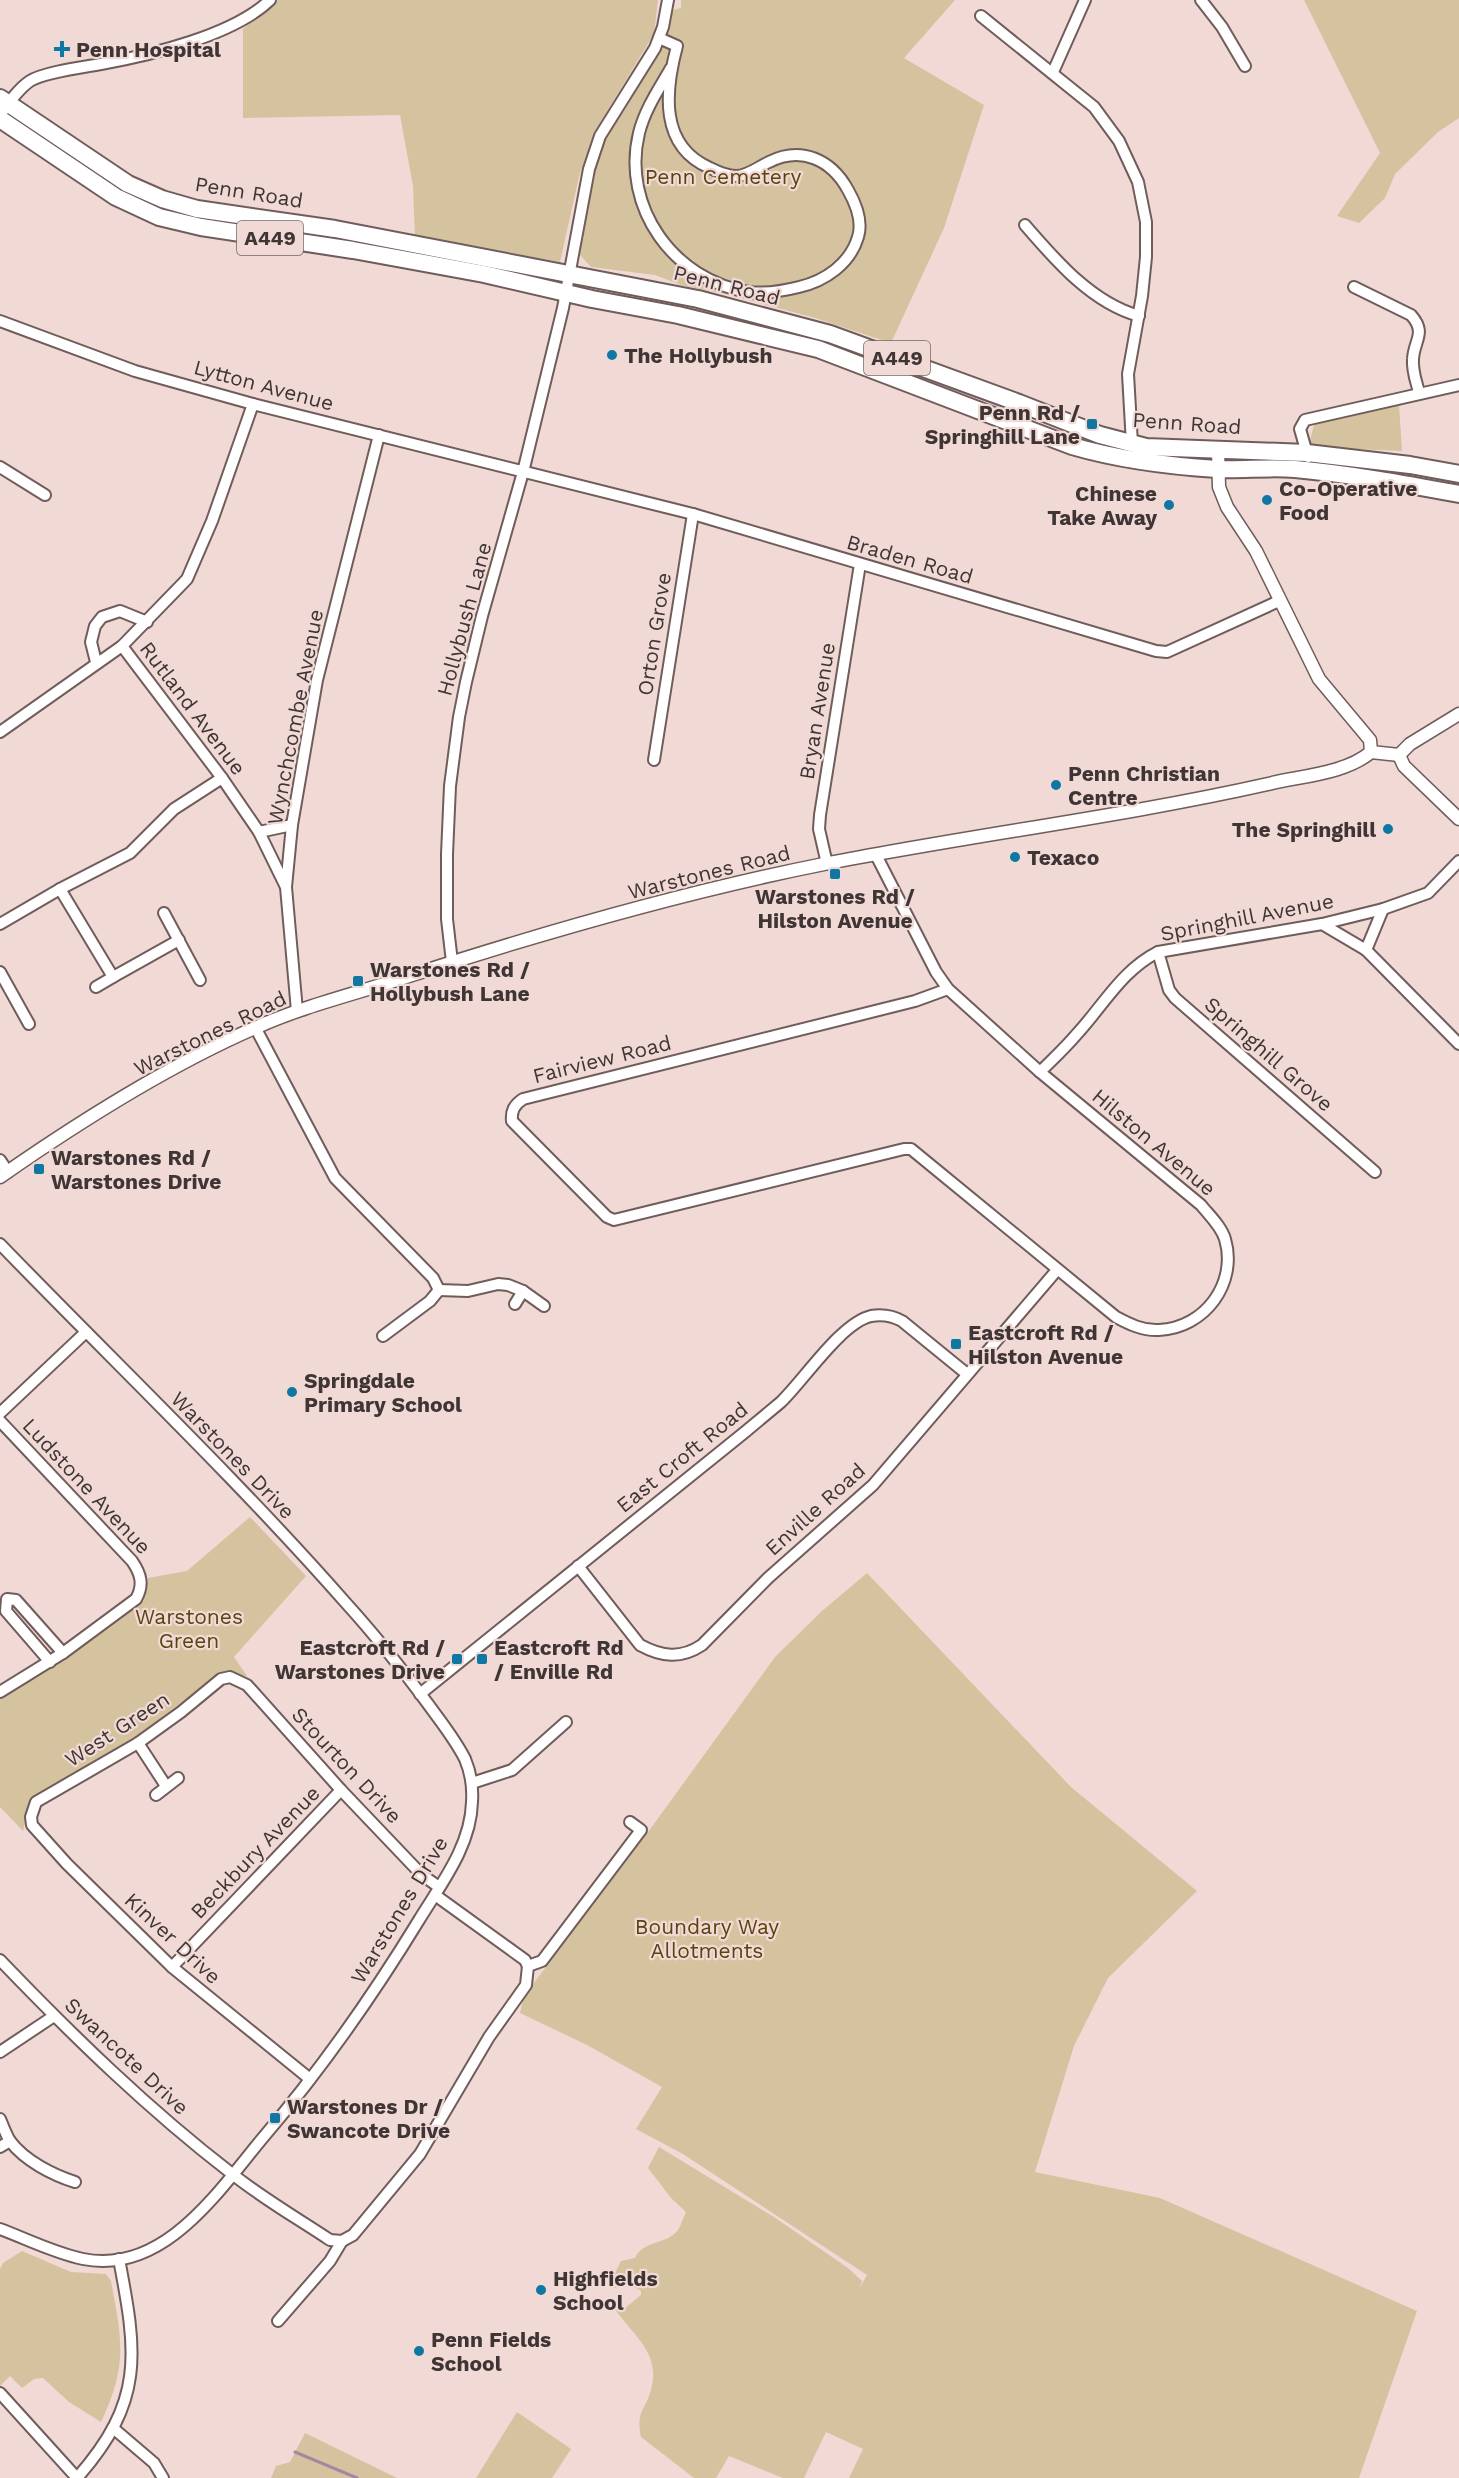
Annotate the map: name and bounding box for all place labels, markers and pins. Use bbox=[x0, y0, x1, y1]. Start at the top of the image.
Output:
place label: Penn Hospital bbox=[76, 37, 221, 62]
marker: Penn Hospital bbox=[53, 40, 71, 58]
place label: The Hollybush bbox=[624, 343, 772, 368]
marker: The Hollybush bbox=[605, 348, 619, 362]
place label: Penn Rd / Springhill Lane bbox=[925, 400, 1080, 449]
marker: Penn Rd / Springhill Lane bbox=[1085, 417, 1099, 431]
place label: Co-Operative Food bbox=[1279, 476, 1417, 525]
place label: Chinese Take Away bbox=[1047, 481, 1157, 530]
marker: Co-Operative Food bbox=[1260, 493, 1274, 507]
marker: Chinese Take Away bbox=[1162, 498, 1176, 512]
place label: Penn Christian Centre bbox=[1068, 761, 1220, 810]
marker: Penn Christian Centre bbox=[1049, 778, 1063, 792]
place label: The Springhill bbox=[1232, 817, 1376, 842]
marker: The Springhill bbox=[1381, 822, 1395, 836]
place label: Texaco bbox=[1027, 845, 1099, 870]
marker: Texaco bbox=[1008, 850, 1022, 864]
marker: Warstones Rd / Hilston Avenue bbox=[828, 867, 842, 881]
place label: Warstones Rd / Hilston Avenue bbox=[755, 884, 915, 933]
place label: Warstones Rd / Hollybush Lane bbox=[370, 957, 530, 1006]
marker: Warstones Rd / Hollybush Lane bbox=[351, 974, 365, 988]
place label: Warstones Rd / Warstones Drive bbox=[51, 1145, 221, 1194]
marker: Warstones Rd / Warstones Drive bbox=[32, 1162, 46, 1176]
place label: Eastcroft Rd / Hilston Avenue bbox=[968, 1320, 1123, 1369]
marker: Eastcroft Rd / Hilston Avenue bbox=[949, 1337, 963, 1351]
place label: Springdale Primary School bbox=[304, 1368, 462, 1417]
marker: Springdale Primary School bbox=[285, 1385, 299, 1399]
place label: Eastcroft Rd / Warstones Drive bbox=[275, 1635, 445, 1684]
place label: Eastcroft Rd / Enville Rd bbox=[494, 1635, 624, 1684]
marker: Eastcroft Rd / Warstones Drive bbox=[450, 1652, 464, 1666]
marker: Eastcroft Rd / Enville Rd bbox=[475, 1652, 489, 1666]
place label: Warstones Dr / Swancote Drive bbox=[287, 2094, 450, 2143]
marker: Warstones Dr / Swancote Drive bbox=[268, 2111, 282, 2125]
place label: Highfields School bbox=[553, 2266, 658, 2315]
marker: Highfields School bbox=[534, 2283, 548, 2297]
place label: Penn Fields School bbox=[431, 2327, 551, 2376]
marker: Penn Fields School bbox=[412, 2344, 426, 2358]

